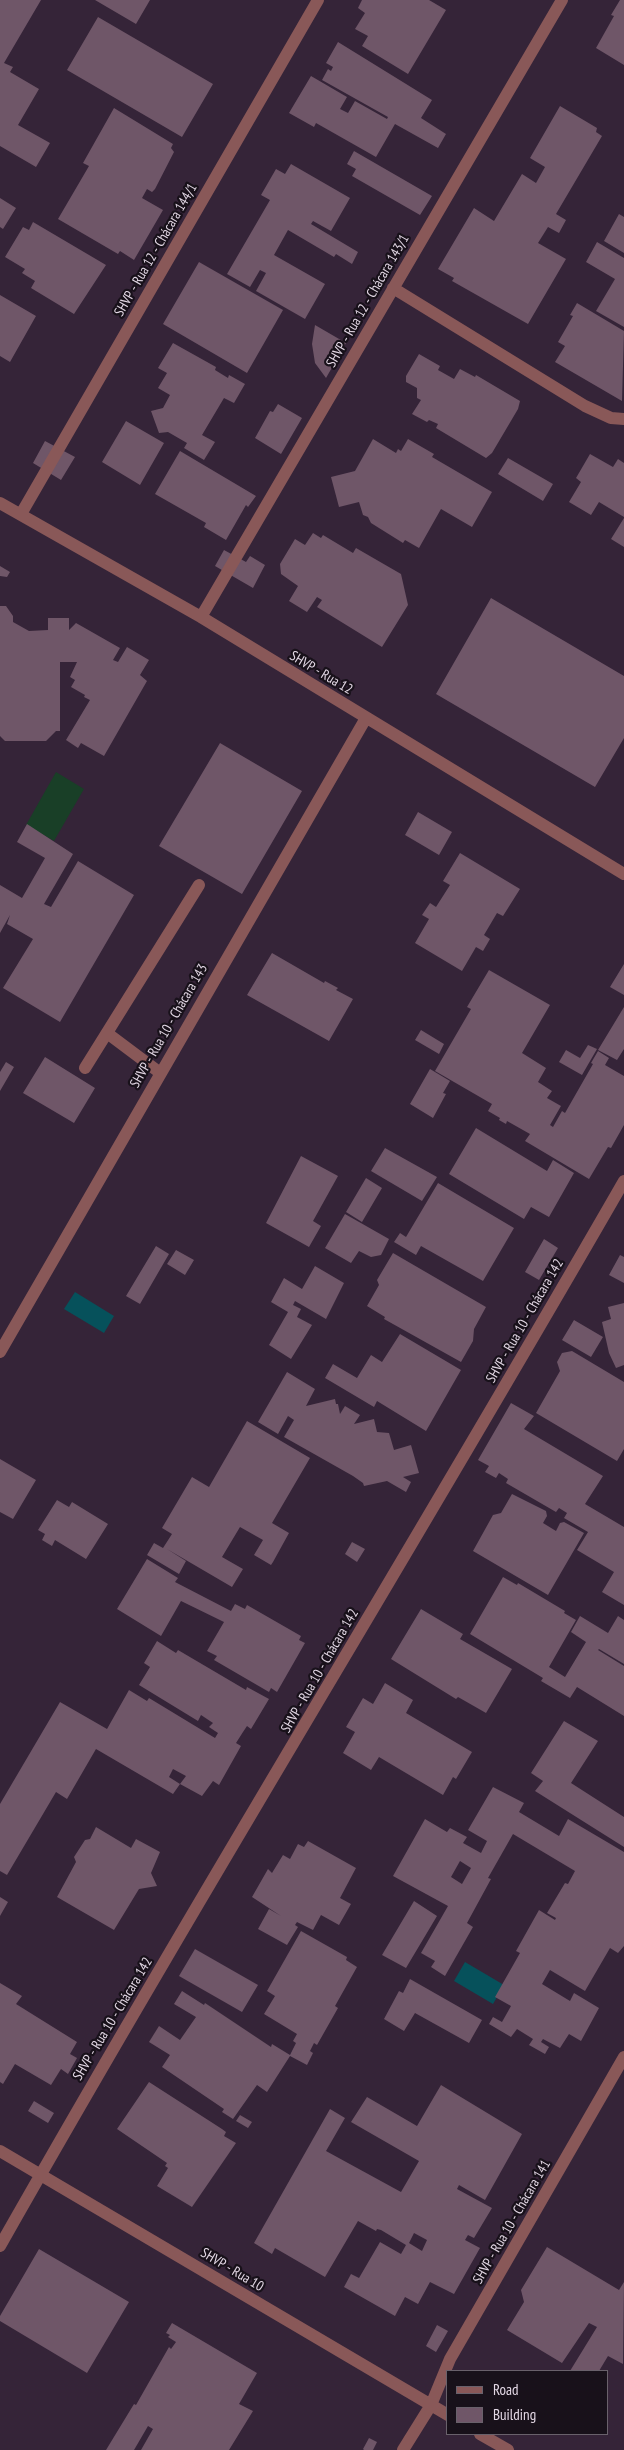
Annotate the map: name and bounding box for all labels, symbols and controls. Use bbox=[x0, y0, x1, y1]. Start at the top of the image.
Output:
street label: SHVP - Rua 12 - Chácara 144/1 bbox=[111, 181, 201, 319]
street label: SHVP - Rua 12 - Chácara 143/1 bbox=[323, 232, 413, 370]
street label: SHVP - Rua 12 bbox=[287, 648, 355, 698]
street label: SHVP - Rua 10 - Chácara 143 bbox=[127, 961, 211, 1091]
street label: SHVP - Rua 10 - Chácara 142 bbox=[483, 1256, 567, 1386]
street label: SHVP - Rua 10 - Chácara 142 bbox=[278, 1606, 362, 1736]
street label: SHVP - Rua 10 - Chácara 142 bbox=[70, 1955, 156, 2083]
street label: SHVP - Rua 10 - Chácara 141 bbox=[470, 2157, 554, 2287]
street label: SHVP - Rua 10 bbox=[198, 2245, 266, 2295]
legend bbox=[446, 2370, 609, 2435]
text: Road bbox=[493, 2380, 519, 2399]
text: Building bbox=[493, 2405, 536, 2424]

